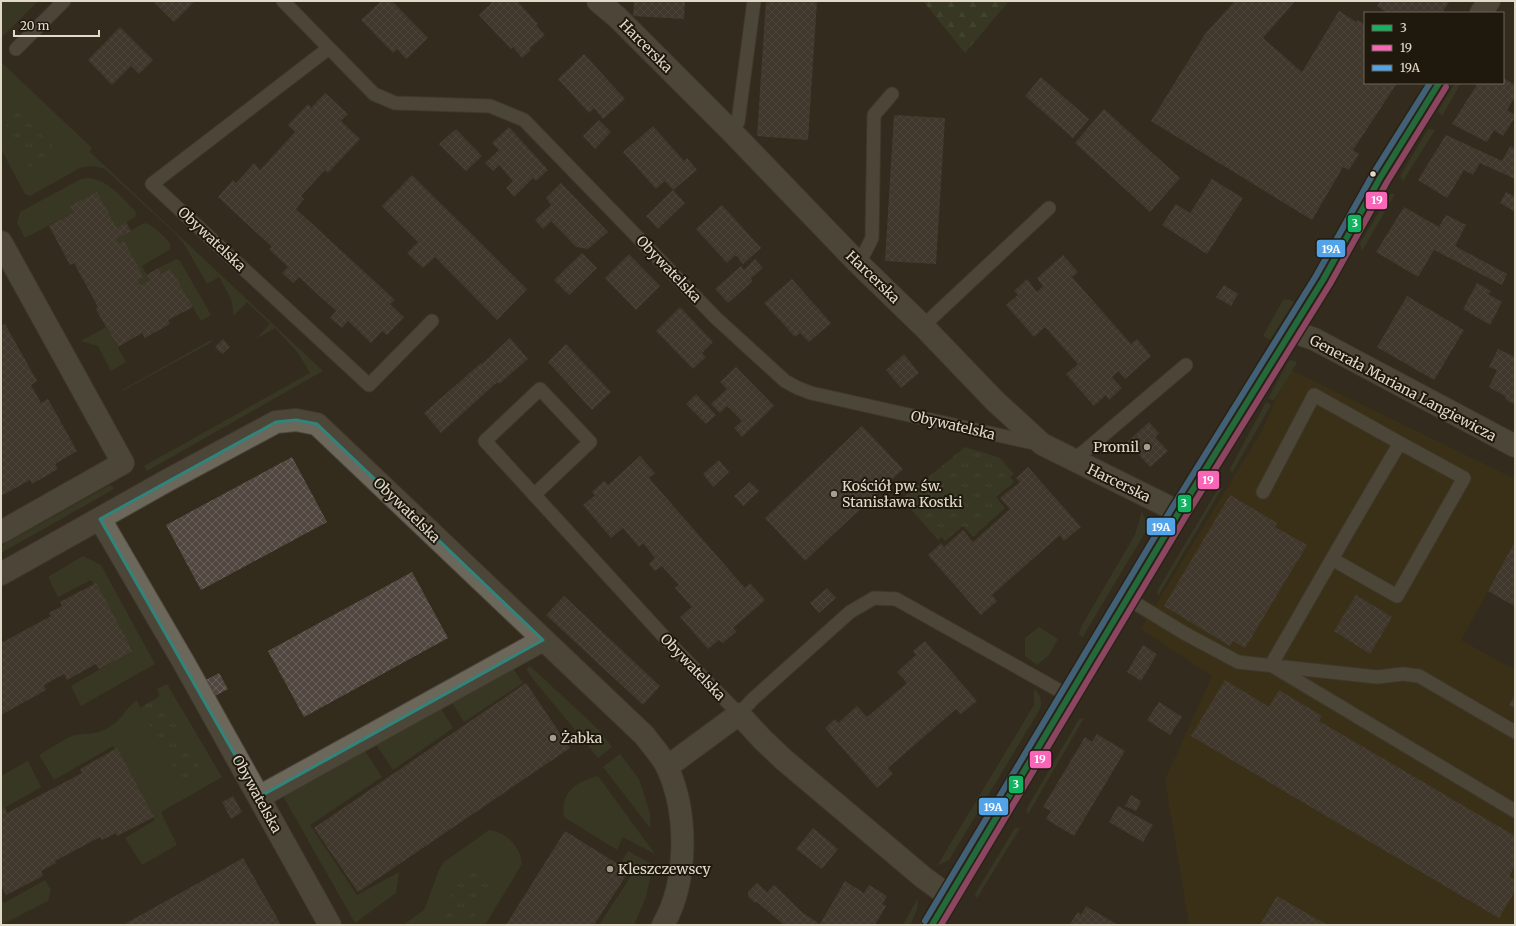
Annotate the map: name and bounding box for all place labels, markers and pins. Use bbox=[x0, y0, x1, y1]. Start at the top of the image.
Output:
unlabelled marker bbox=[1368, 169, 1378, 179]
place label: Promil bbox=[1093, 438, 1140, 456]
marker: Promil bbox=[1142, 442, 1152, 452]
place label: Kościół pw. św. Stanisława Kostki bbox=[842, 477, 963, 511]
marker: Kościół pw. św. Stanisława Kostki bbox=[829, 489, 839, 499]
place label: Żabka bbox=[561, 729, 603, 747]
marker: Żabka bbox=[548, 733, 558, 743]
place label: Kleszczewscy bbox=[618, 860, 711, 878]
marker: Kleszczewscy bbox=[605, 864, 615, 874]

